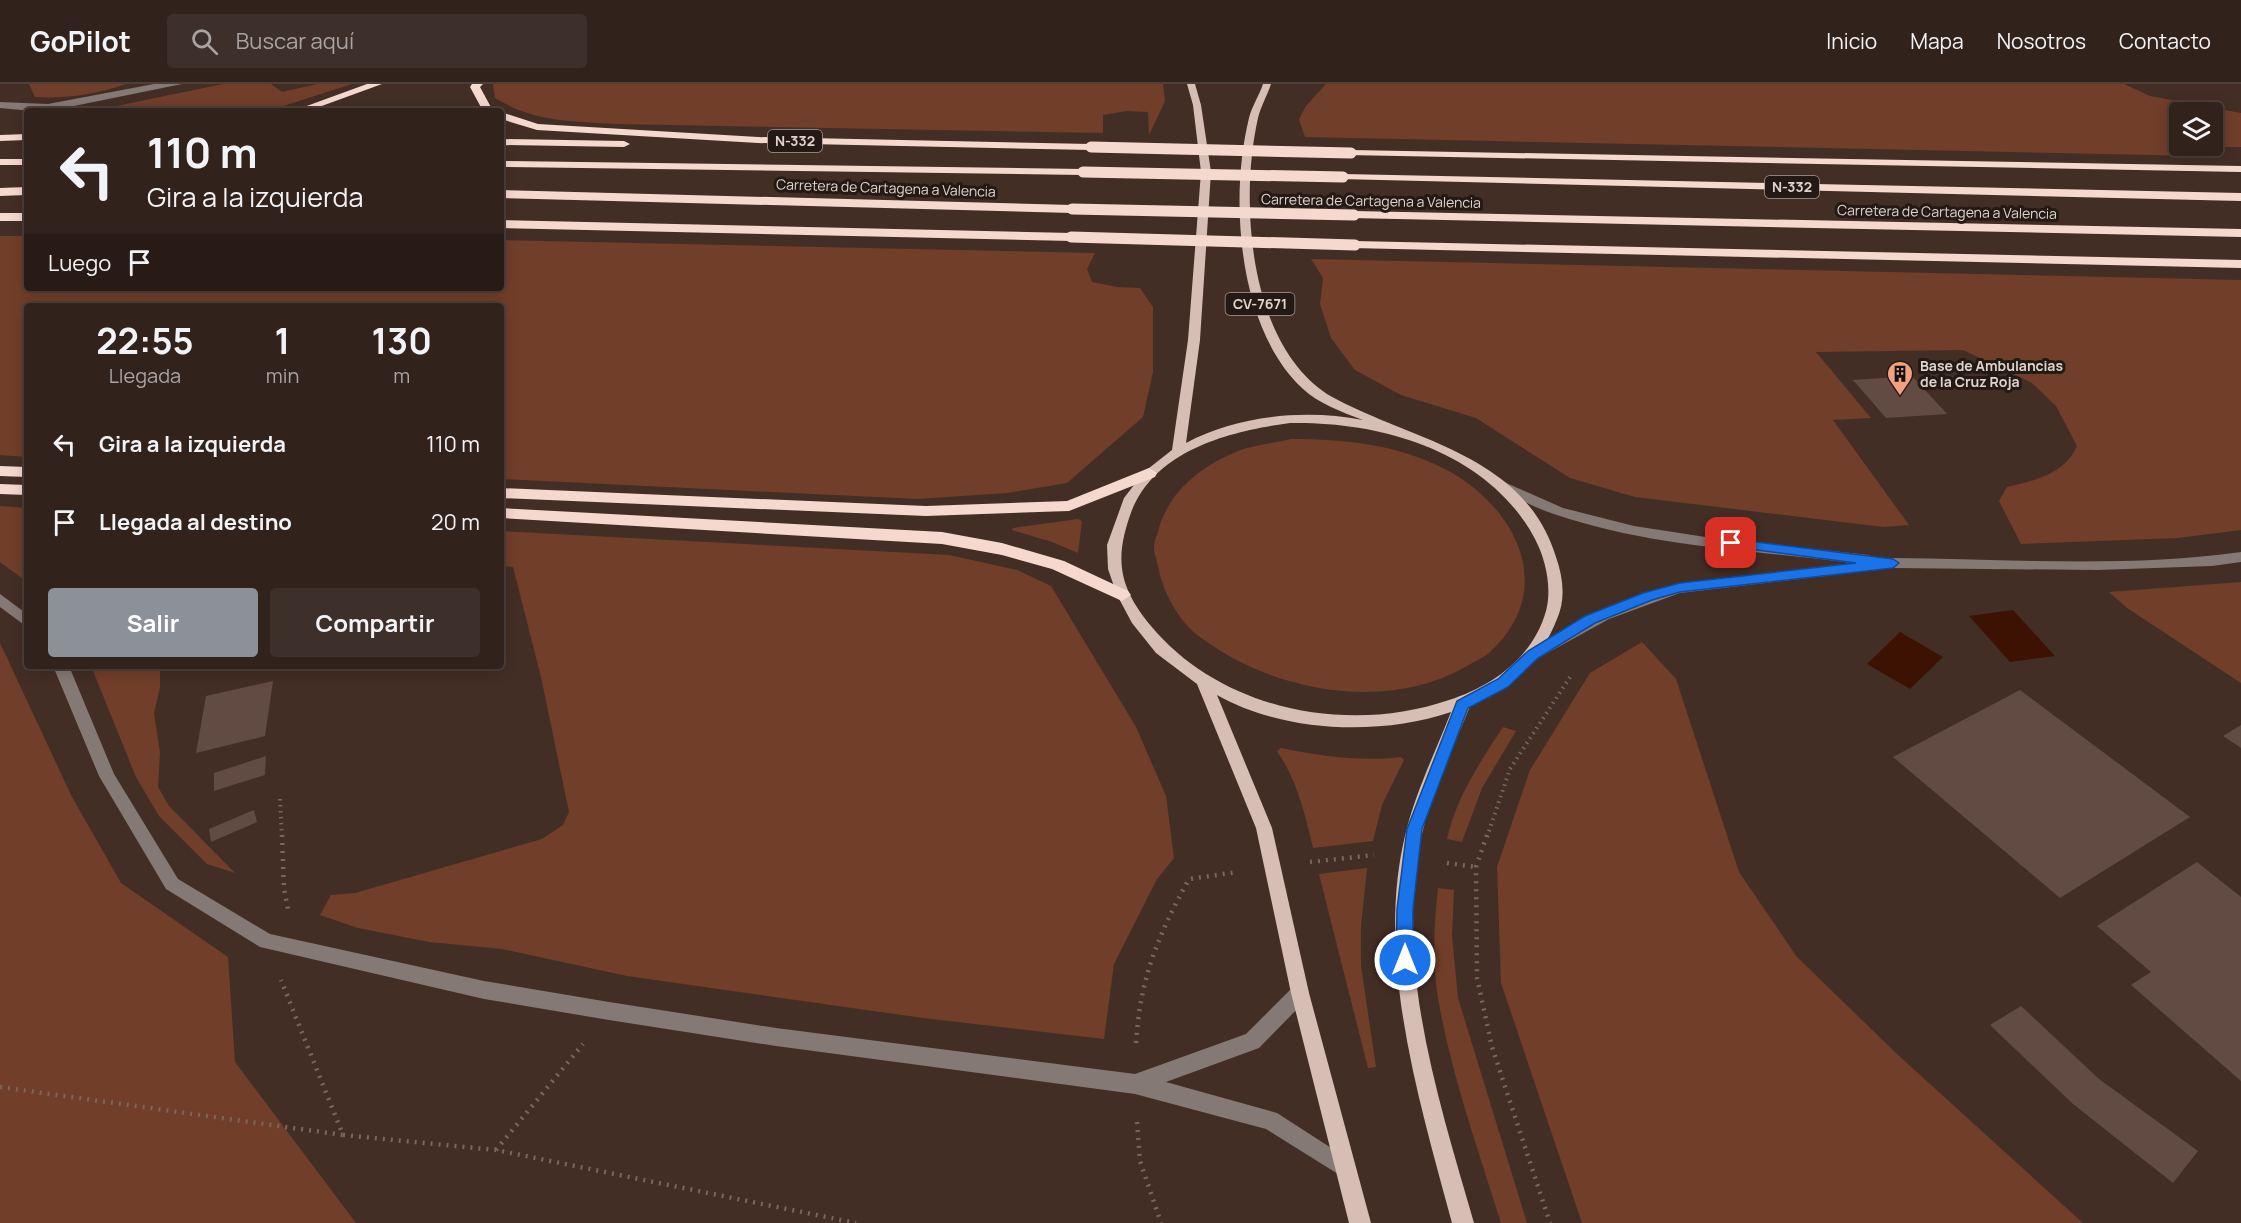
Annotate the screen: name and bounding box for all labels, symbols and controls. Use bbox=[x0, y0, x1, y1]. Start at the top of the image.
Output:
search box bbox=[167, 14, 587, 68]
text: GoPilot bbox=[30, 22, 131, 60]
icon: search bbox=[188, 25, 221, 58]
text: Buscar aquí bbox=[236, 26, 354, 56]
text: Inicio bbox=[1826, 27, 1877, 55]
text: Mapa bbox=[1910, 27, 1964, 55]
text: Nosotros bbox=[1997, 27, 2086, 55]
text: Contacto bbox=[2119, 27, 2211, 55]
map controls bbox=[2169, 102, 2223, 156]
button: layers bbox=[2169, 102, 2223, 156]
text: 110 m bbox=[147, 123, 258, 181]
road number: N-332 bbox=[768, 130, 822, 152]
icon: left bbox=[48, 132, 126, 210]
street label: Carretera de Cartagena a Valencia bbox=[776, 174, 996, 201]
road number: N-332 bbox=[1765, 176, 1819, 198]
text: Gira a la izquierda bbox=[147, 178, 363, 215]
street label: Carretera de Cartagena a Valencia bbox=[1261, 189, 1481, 212]
street label: Carretera de Cartagena a Valencia bbox=[1837, 200, 2057, 223]
icon: arrive bbox=[123, 246, 156, 279]
text: Luego bbox=[48, 248, 111, 278]
road number: CV-7671 bbox=[1226, 293, 1294, 315]
text: 22:55 bbox=[96, 316, 194, 365]
text: 1 bbox=[275, 316, 290, 365]
text: 130 bbox=[371, 316, 432, 365]
place label: Base de Ambulancias de la Cruz Roja bbox=[1920, 356, 2063, 391]
building icon: Base de Ambulancias de la Cruz Roja bbox=[1885, 359, 1915, 397]
text: Llegada bbox=[109, 362, 181, 389]
text: min bbox=[266, 362, 299, 389]
text: m bbox=[393, 362, 410, 389]
icon: left bbox=[48, 428, 81, 461]
text: Gira a la izquierda bbox=[99, 429, 286, 459]
text: 110 m bbox=[426, 429, 480, 459]
icon: arrive bbox=[48, 506, 81, 539]
text: Llegada al destino bbox=[99, 507, 292, 537]
text: 20 m bbox=[431, 507, 480, 537]
pin bbox=[1705, 517, 1756, 568]
icon: arrive bbox=[1714, 526, 1747, 559]
button: Salir bbox=[48, 588, 258, 657]
button: Compartir bbox=[270, 588, 480, 657]
position arrow bbox=[1373, 928, 1437, 992]

